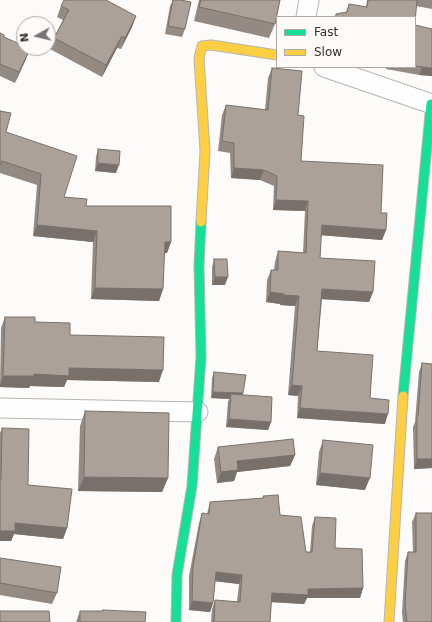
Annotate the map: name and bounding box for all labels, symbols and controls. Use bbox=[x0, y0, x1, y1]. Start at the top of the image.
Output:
north arrow bbox=[16, 16, 56, 56]
legend bbox=[276, 16, 416, 68]
text: Fast bbox=[314, 25, 338, 39]
text: N bbox=[18, 32, 32, 43]
text: Slow bbox=[314, 45, 342, 59]

